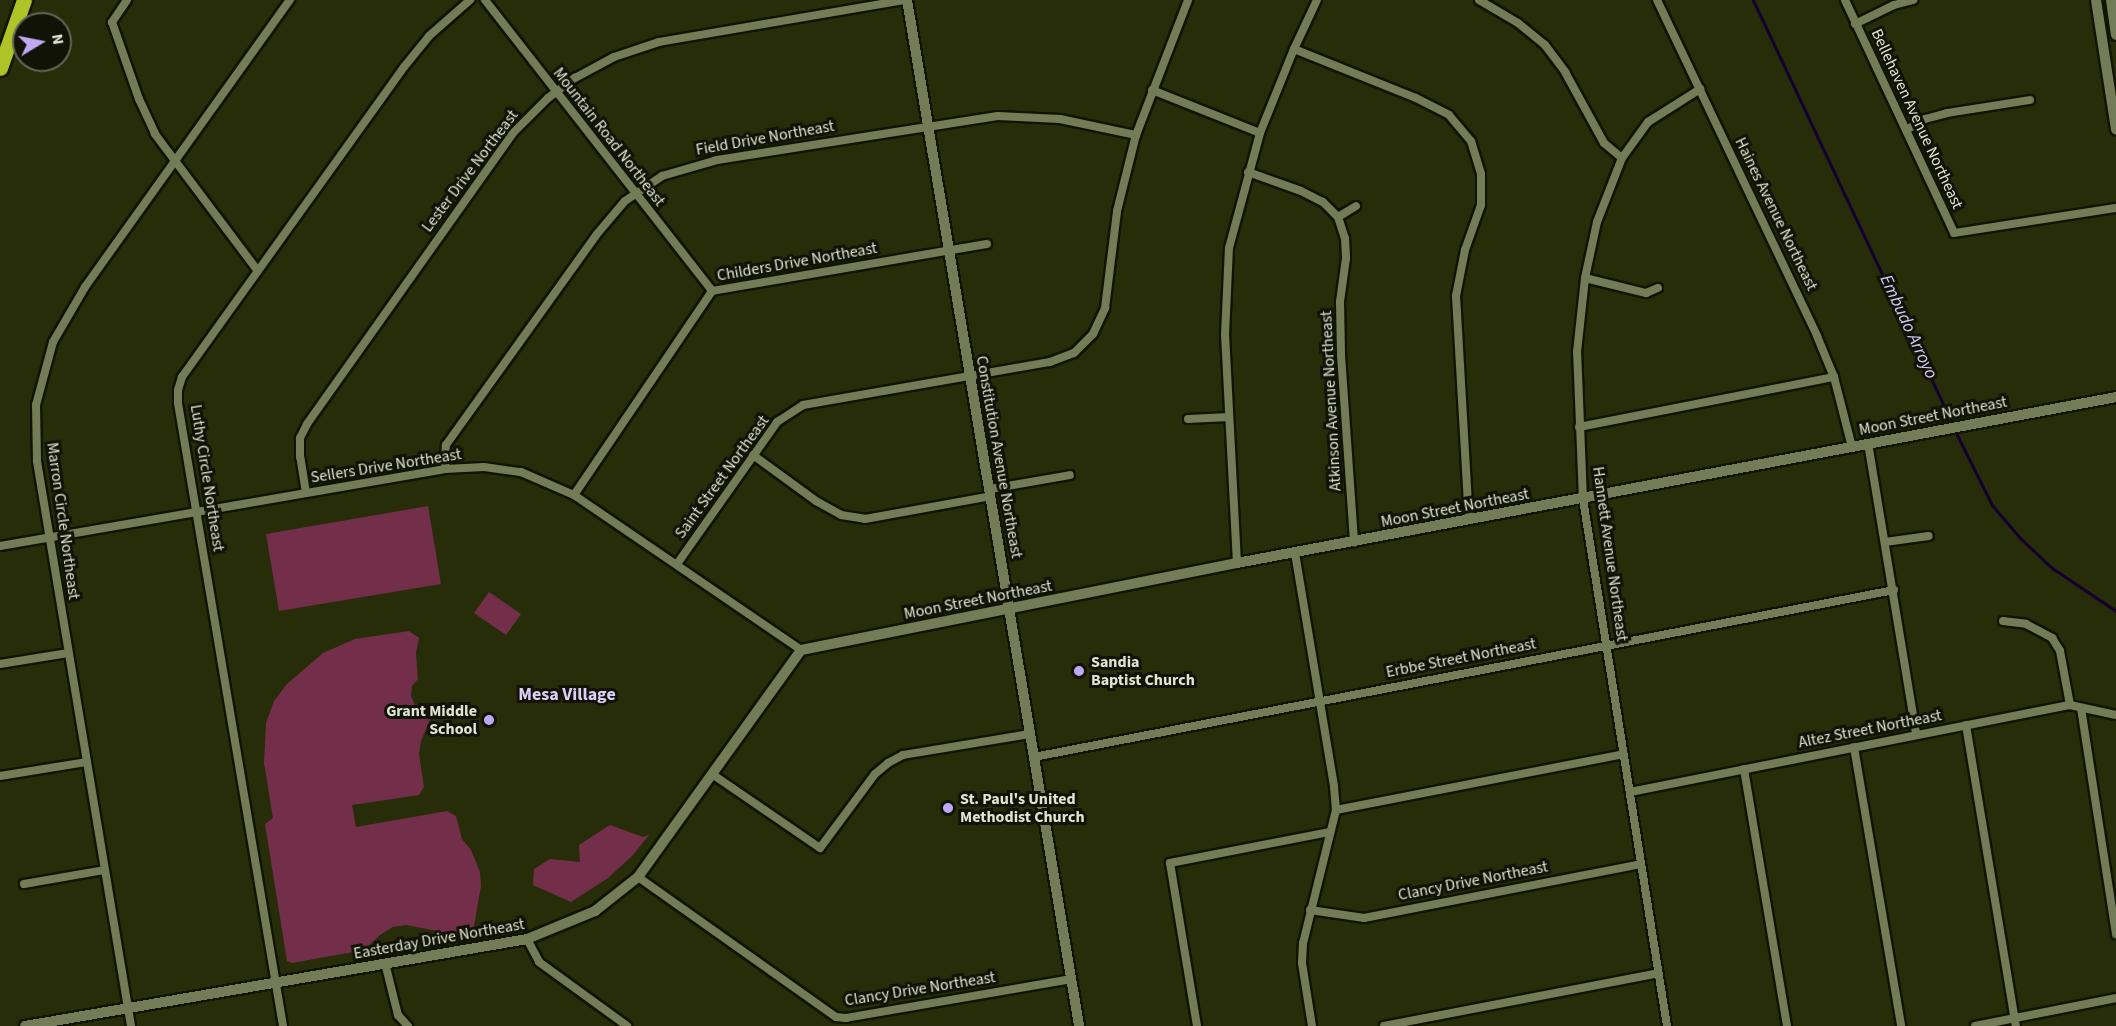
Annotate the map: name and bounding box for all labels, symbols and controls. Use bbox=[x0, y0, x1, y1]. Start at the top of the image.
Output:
north arrow bbox=[12, 12, 72, 72]
street label: Bellehaven Avenue Northeast bbox=[1867, 26, 1967, 212]
text: N bbox=[46, 32, 70, 46]
street label: Mountain Road Northeast bbox=[549, 64, 669, 210]
street label: Lester Drive Northeast bbox=[418, 106, 522, 236]
street label: Field Drive Northeast bbox=[694, 116, 836, 160]
street label: Haines Avenue Northeast bbox=[1731, 134, 1821, 294]
street label: Childers Drive Northeast bbox=[715, 238, 879, 286]
water label: Embudo Arroyo bbox=[1874, 271, 1942, 383]
street label: Atkinson Avenue Northeast bbox=[1317, 310, 1345, 492]
street label: Constitution Avenue Northeast bbox=[972, 354, 1026, 560]
street label: Moon Street Northeast bbox=[1857, 392, 2009, 440]
street label: Luthy Circle Northeast bbox=[186, 403, 228, 553]
street label: Saint Street Northeast bbox=[671, 412, 773, 542]
street label: Marron Circle Northeast bbox=[42, 441, 84, 601]
street label: Sellers Drive Northeast bbox=[309, 445, 463, 487]
street label: Hannett Avenue Northeast bbox=[1588, 465, 1632, 643]
street label: Moon Street Northeast bbox=[1379, 484, 1531, 532]
street label: Moon Street Northeast bbox=[902, 576, 1054, 624]
street label: Erbbe Street Northeast bbox=[1384, 634, 1538, 682]
place label: Sandia Baptist Church bbox=[1091, 652, 1195, 690]
marker: Sandia Baptist Church bbox=[1072, 664, 1086, 678]
district label: Mesa Village bbox=[518, 684, 616, 706]
place label: Grant Middle School bbox=[386, 701, 477, 739]
street label: Altez Street Northeast bbox=[1797, 706, 1943, 752]
marker: Grant Middle School bbox=[482, 713, 496, 727]
place label: St. Paul's United Methodist Church bbox=[960, 789, 1085, 827]
marker: St. Paul's United Methodist Church bbox=[941, 801, 955, 815]
street label: Clancy Drive Northeast bbox=[1396, 857, 1550, 905]
street label: Easterday Drive Northeast bbox=[352, 915, 526, 963]
street label: Clancy Drive Northeast bbox=[843, 968, 997, 1010]

